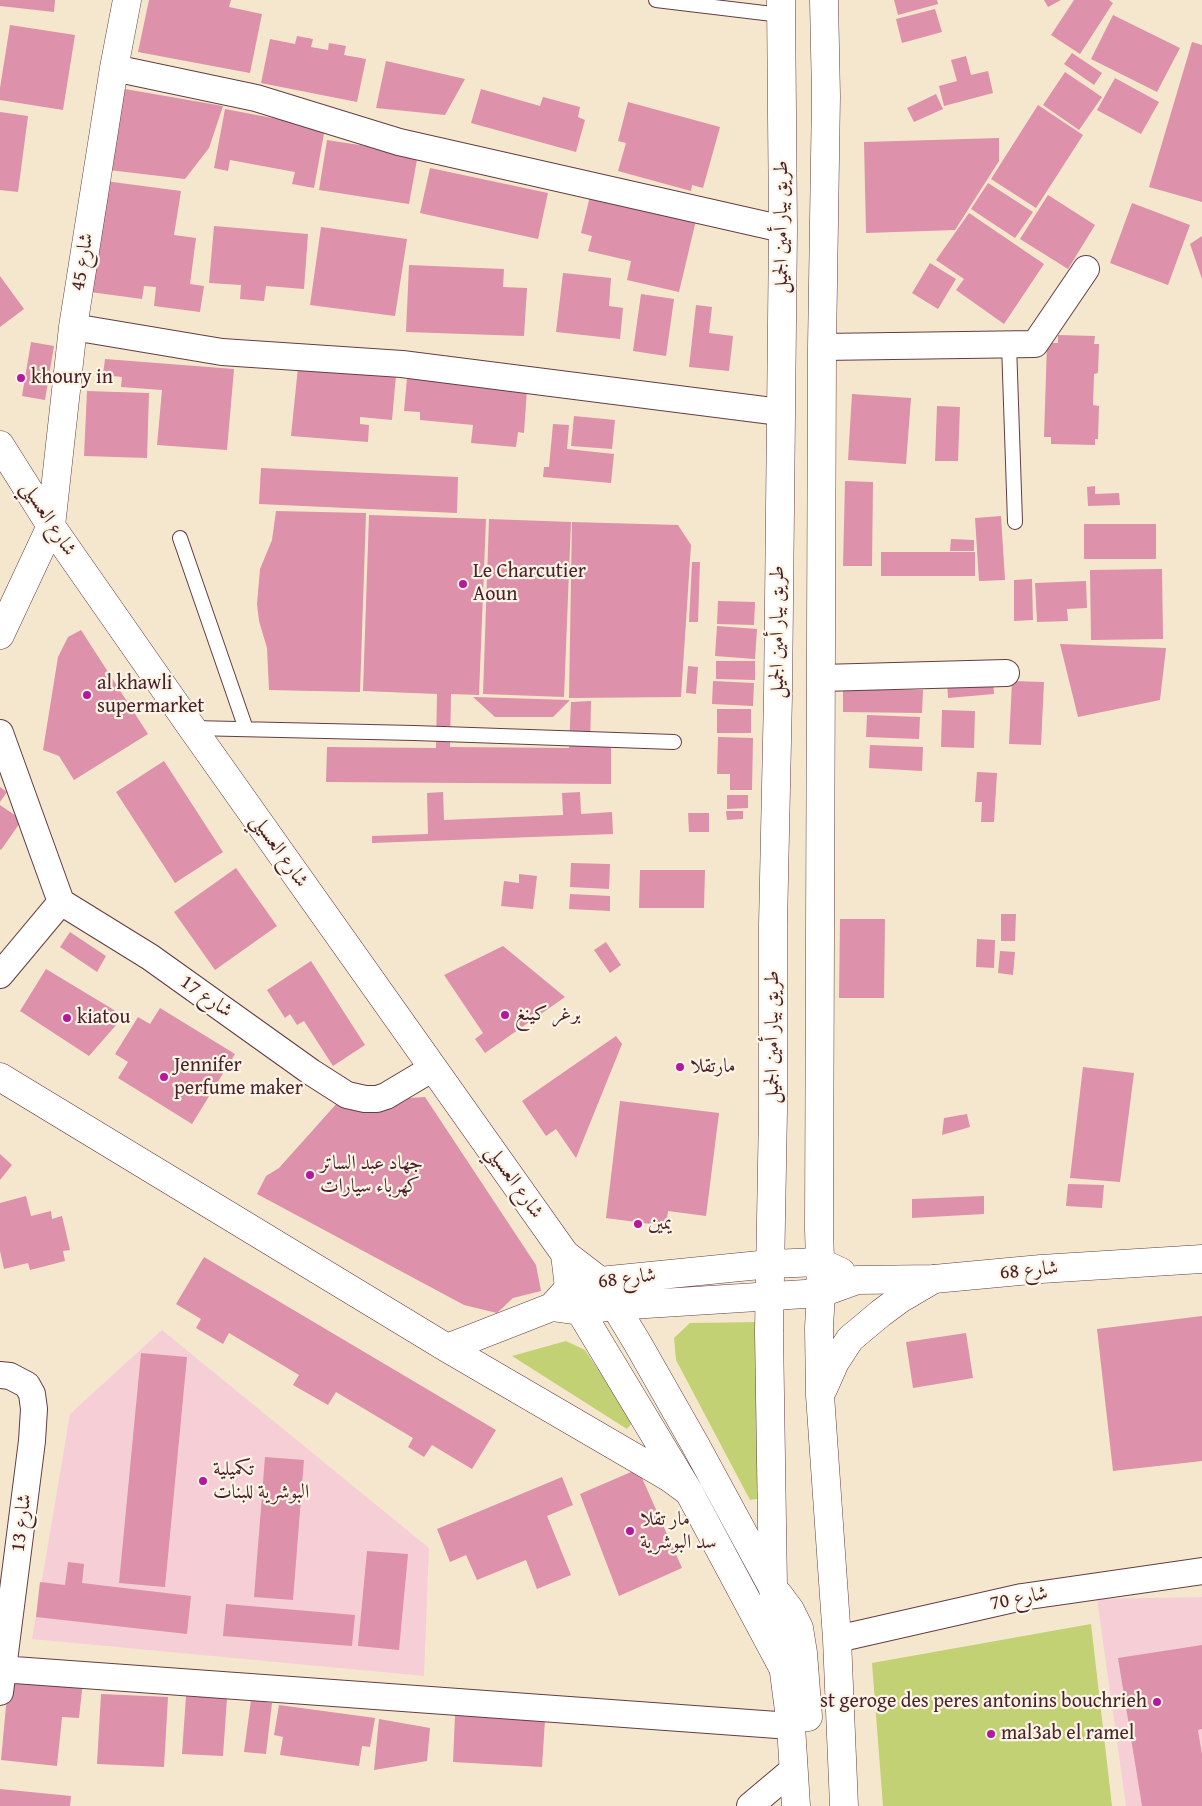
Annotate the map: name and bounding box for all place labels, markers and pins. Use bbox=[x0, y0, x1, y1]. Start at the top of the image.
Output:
place label: khoury in bbox=[31, 366, 113, 390]
marker: khoury in bbox=[15, 372, 27, 384]
place label: Le Charcutier Aoun bbox=[473, 560, 586, 607]
marker: Le Charcutier Aoun bbox=[457, 578, 469, 590]
place label: al khawli supermarket bbox=[97, 672, 204, 719]
marker: al khawli supermarket bbox=[81, 689, 93, 701]
place label: برغر كينغ bbox=[515, 1003, 581, 1027]
place label: kiatou bbox=[77, 1006, 130, 1030]
marker: برغر كينغ bbox=[499, 1009, 511, 1021]
marker: kiatou bbox=[61, 1012, 73, 1024]
place label: Jennifer perfume maker bbox=[174, 1054, 303, 1101]
place label: مارتقلا bbox=[690, 1055, 736, 1079]
marker: مارتقلا bbox=[674, 1061, 686, 1073]
marker: Jennifer perfume maker bbox=[158, 1071, 170, 1083]
place label: جهاد عبد الساتر كهرباء سيارات bbox=[320, 1152, 423, 1199]
marker: جهاد عبد الساتر كهرباء سيارات bbox=[304, 1169, 316, 1181]
place label: يمين bbox=[648, 1212, 672, 1236]
marker: يمين bbox=[632, 1218, 644, 1230]
place label: تكميلية البوشرية للبنات bbox=[213, 1458, 309, 1505]
marker: تكميلية البوشرية للبنات bbox=[197, 1475, 209, 1487]
place label: مار تقلا سد البوشرية bbox=[640, 1508, 717, 1555]
marker: مار تقلا سد البوشرية bbox=[624, 1525, 636, 1537]
place label: st geroge des peres antonins bouchrieh bbox=[820, 1690, 1147, 1714]
marker: st geroge des peres antonins bouchrieh bbox=[1151, 1696, 1163, 1708]
place label: mal3ab el ramel bbox=[1001, 1722, 1134, 1746]
marker: mal3ab el ramel bbox=[985, 1728, 997, 1740]

